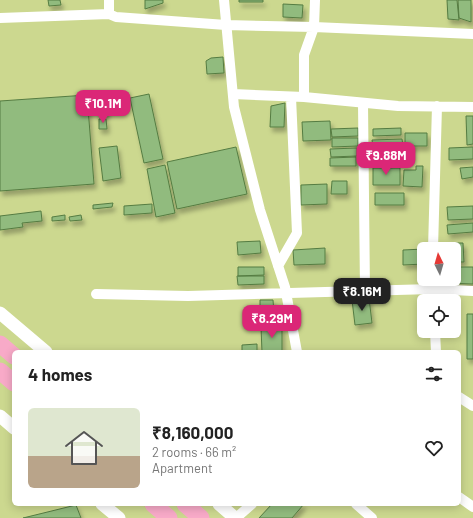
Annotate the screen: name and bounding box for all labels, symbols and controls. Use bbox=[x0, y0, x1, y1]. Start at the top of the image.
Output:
pin: ₹10.1M bbox=[70, 90, 136, 124]
text: ₹10.1M bbox=[85, 95, 121, 111]
pin: ₹9.88M bbox=[353, 142, 419, 176]
text: ₹9.88M bbox=[365, 147, 407, 163]
north arrow bbox=[417, 242, 461, 286]
map controls bbox=[417, 242, 461, 338]
pin: ₹8.16M bbox=[329, 278, 395, 312]
text: ₹8.16M bbox=[343, 283, 381, 299]
button: locate bbox=[417, 294, 461, 338]
pin: ₹8.29M bbox=[239, 305, 305, 339]
text: ₹8.29M bbox=[251, 310, 293, 326]
icon: filters bbox=[423, 363, 445, 385]
text: 4 homes bbox=[28, 364, 92, 384]
text: ₹8,160,000 bbox=[152, 422, 233, 442]
icon: home bbox=[60, 424, 108, 472]
icon: heart bbox=[423, 437, 445, 459]
text: 2 rooms · 66 m² bbox=[152, 444, 236, 460]
text: Apartment bbox=[152, 460, 213, 476]

